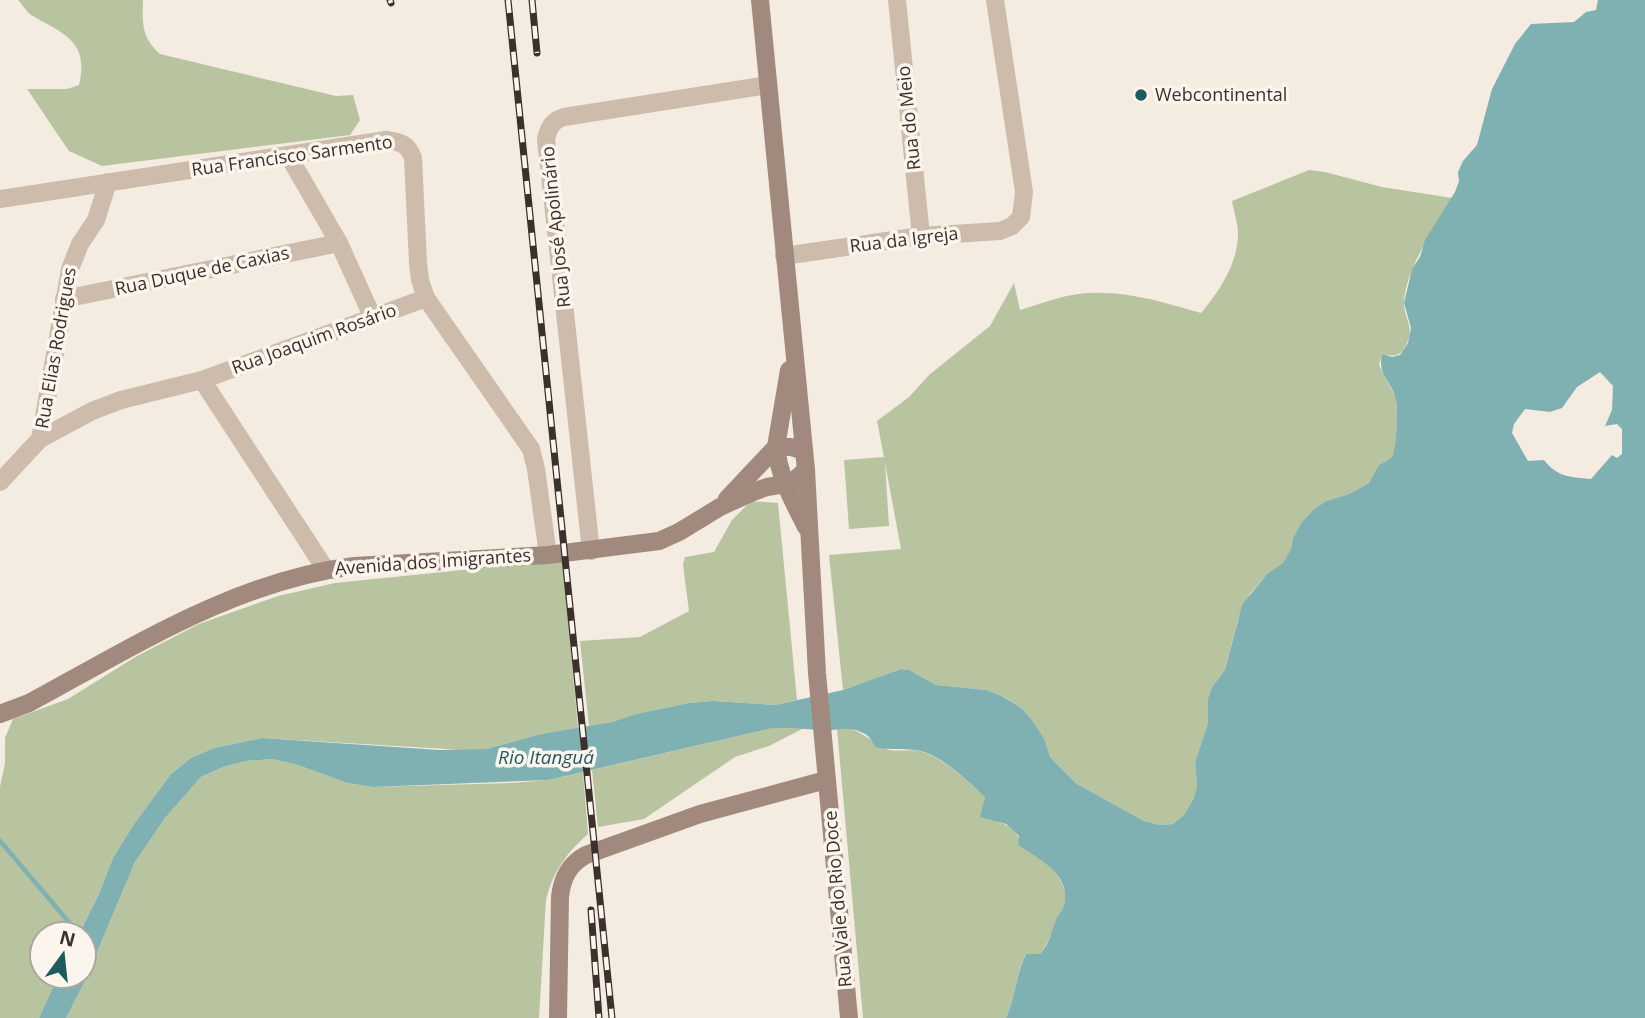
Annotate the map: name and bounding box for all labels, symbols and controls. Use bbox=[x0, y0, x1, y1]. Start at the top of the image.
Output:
street label: Rua do Meio bbox=[891, 65, 925, 172]
place label: Webcontinental bbox=[1155, 82, 1287, 106]
marker: Webcontinental bbox=[1133, 87, 1149, 103]
street label: Rua Francisco Sarmento bbox=[190, 129, 394, 181]
street label: Rua José Apolinário bbox=[535, 145, 575, 309]
street label: Rua da Igreja bbox=[848, 220, 960, 258]
street label: Rua Duque de Caxias bbox=[113, 240, 291, 300]
street label: Rua Elias Rodrigues bbox=[29, 265, 81, 430]
street label: Rua Joaquim Rosário bbox=[228, 297, 399, 379]
street label: Avenida dos Imigrantes bbox=[334, 542, 532, 580]
water label: Rio Itanguá bbox=[498, 744, 594, 770]
street label: Rua Vale do Rio Doce bbox=[817, 810, 857, 988]
north arrow bbox=[28, 920, 98, 990]
text: N bbox=[57, 924, 78, 953]

